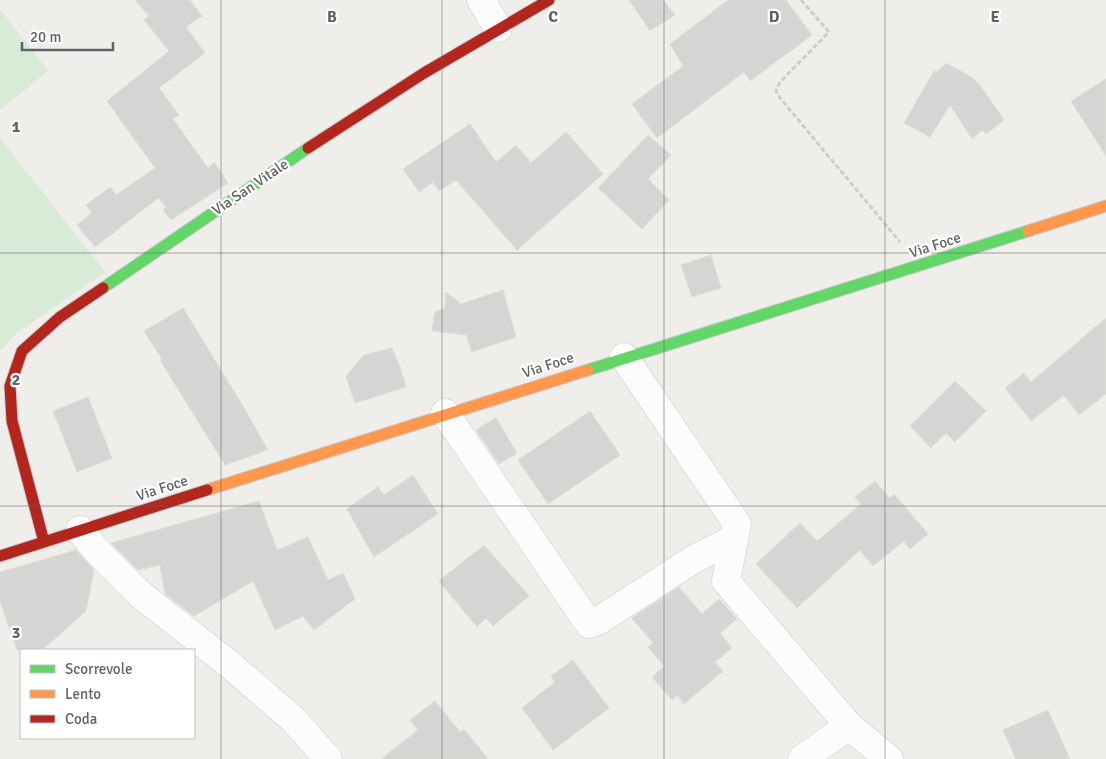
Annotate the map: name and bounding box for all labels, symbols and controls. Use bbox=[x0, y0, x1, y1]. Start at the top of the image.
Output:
text: B bbox=[327, 7, 337, 27]
text: C bbox=[548, 7, 558, 27]
text: D bbox=[769, 7, 780, 27]
text: E bbox=[990, 7, 1000, 27]
scale bar bbox=[22, 20, 114, 52]
text: 20 m bbox=[30, 28, 61, 46]
text: 1 bbox=[12, 117, 21, 137]
street label: Via San Vitale bbox=[208, 155, 292, 219]
street label: Via Foce bbox=[907, 228, 963, 262]
street label: Via Foce bbox=[520, 348, 576, 382]
text: 2 bbox=[12, 370, 20, 390]
street label: Via Foce bbox=[134, 471, 190, 505]
text: 3 bbox=[12, 623, 20, 643]
legend bbox=[20, 649, 195, 739]
text: Scorrevole bbox=[65, 660, 132, 678]
text: Lento bbox=[65, 685, 101, 703]
text: Coda bbox=[65, 710, 97, 728]

